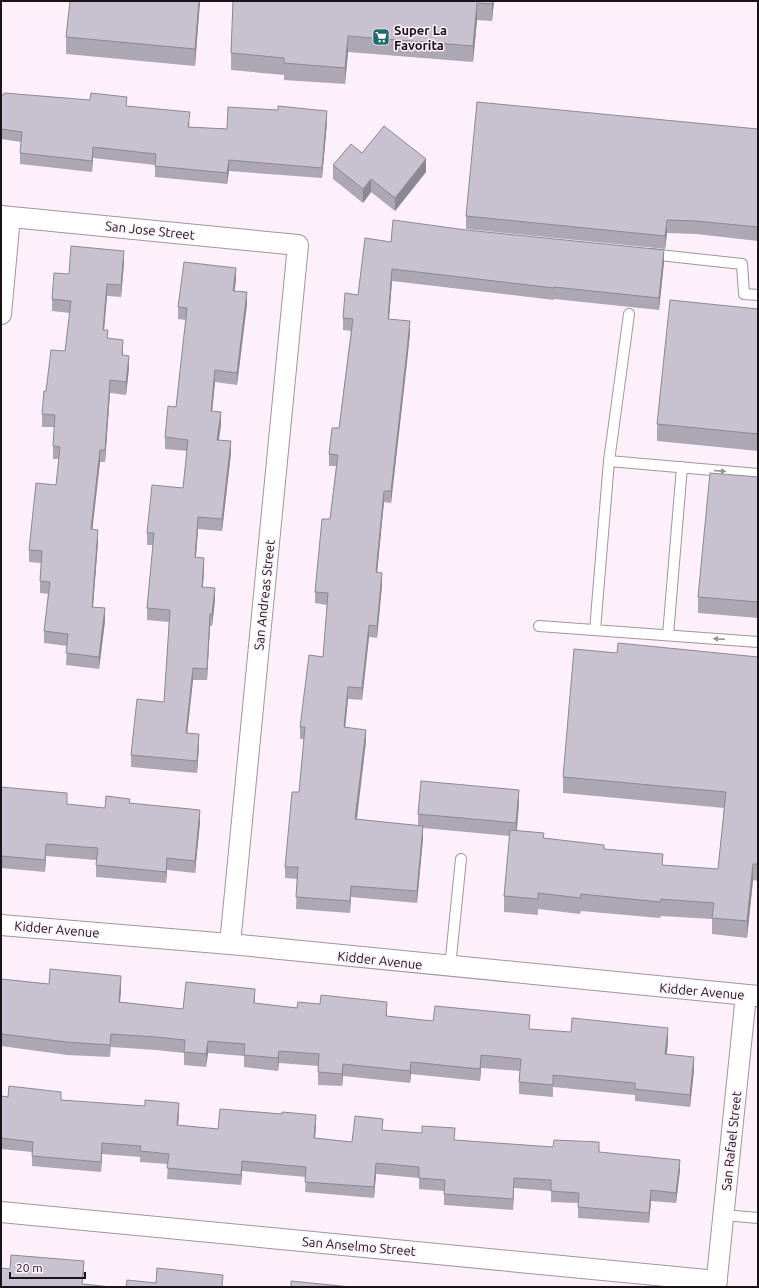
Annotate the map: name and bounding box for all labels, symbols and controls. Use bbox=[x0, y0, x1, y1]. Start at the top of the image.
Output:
place label: Super La Favorita bbox=[394, 23, 447, 52]
supermarket icon: Super La Favorita bbox=[371, 27, 391, 47]
street label: San Jose Street bbox=[105, 218, 195, 242]
one-way arrow bbox=[714, 467, 726, 474]
street label: San Andreas Street bbox=[251, 539, 277, 651]
one-way arrow bbox=[713, 636, 725, 643]
street label: Kidder Avenue bbox=[14, 918, 100, 940]
street label: Kidder Avenue bbox=[337, 949, 423, 971]
street label: Kidder Avenue bbox=[659, 980, 745, 1002]
street label: San Rafael Street bbox=[719, 1090, 743, 1192]
street label: San Anselmo Street bbox=[302, 1234, 416, 1258]
scale bar bbox=[10, 1254, 85, 1280]
text: 20 m bbox=[16, 1261, 43, 1274]

